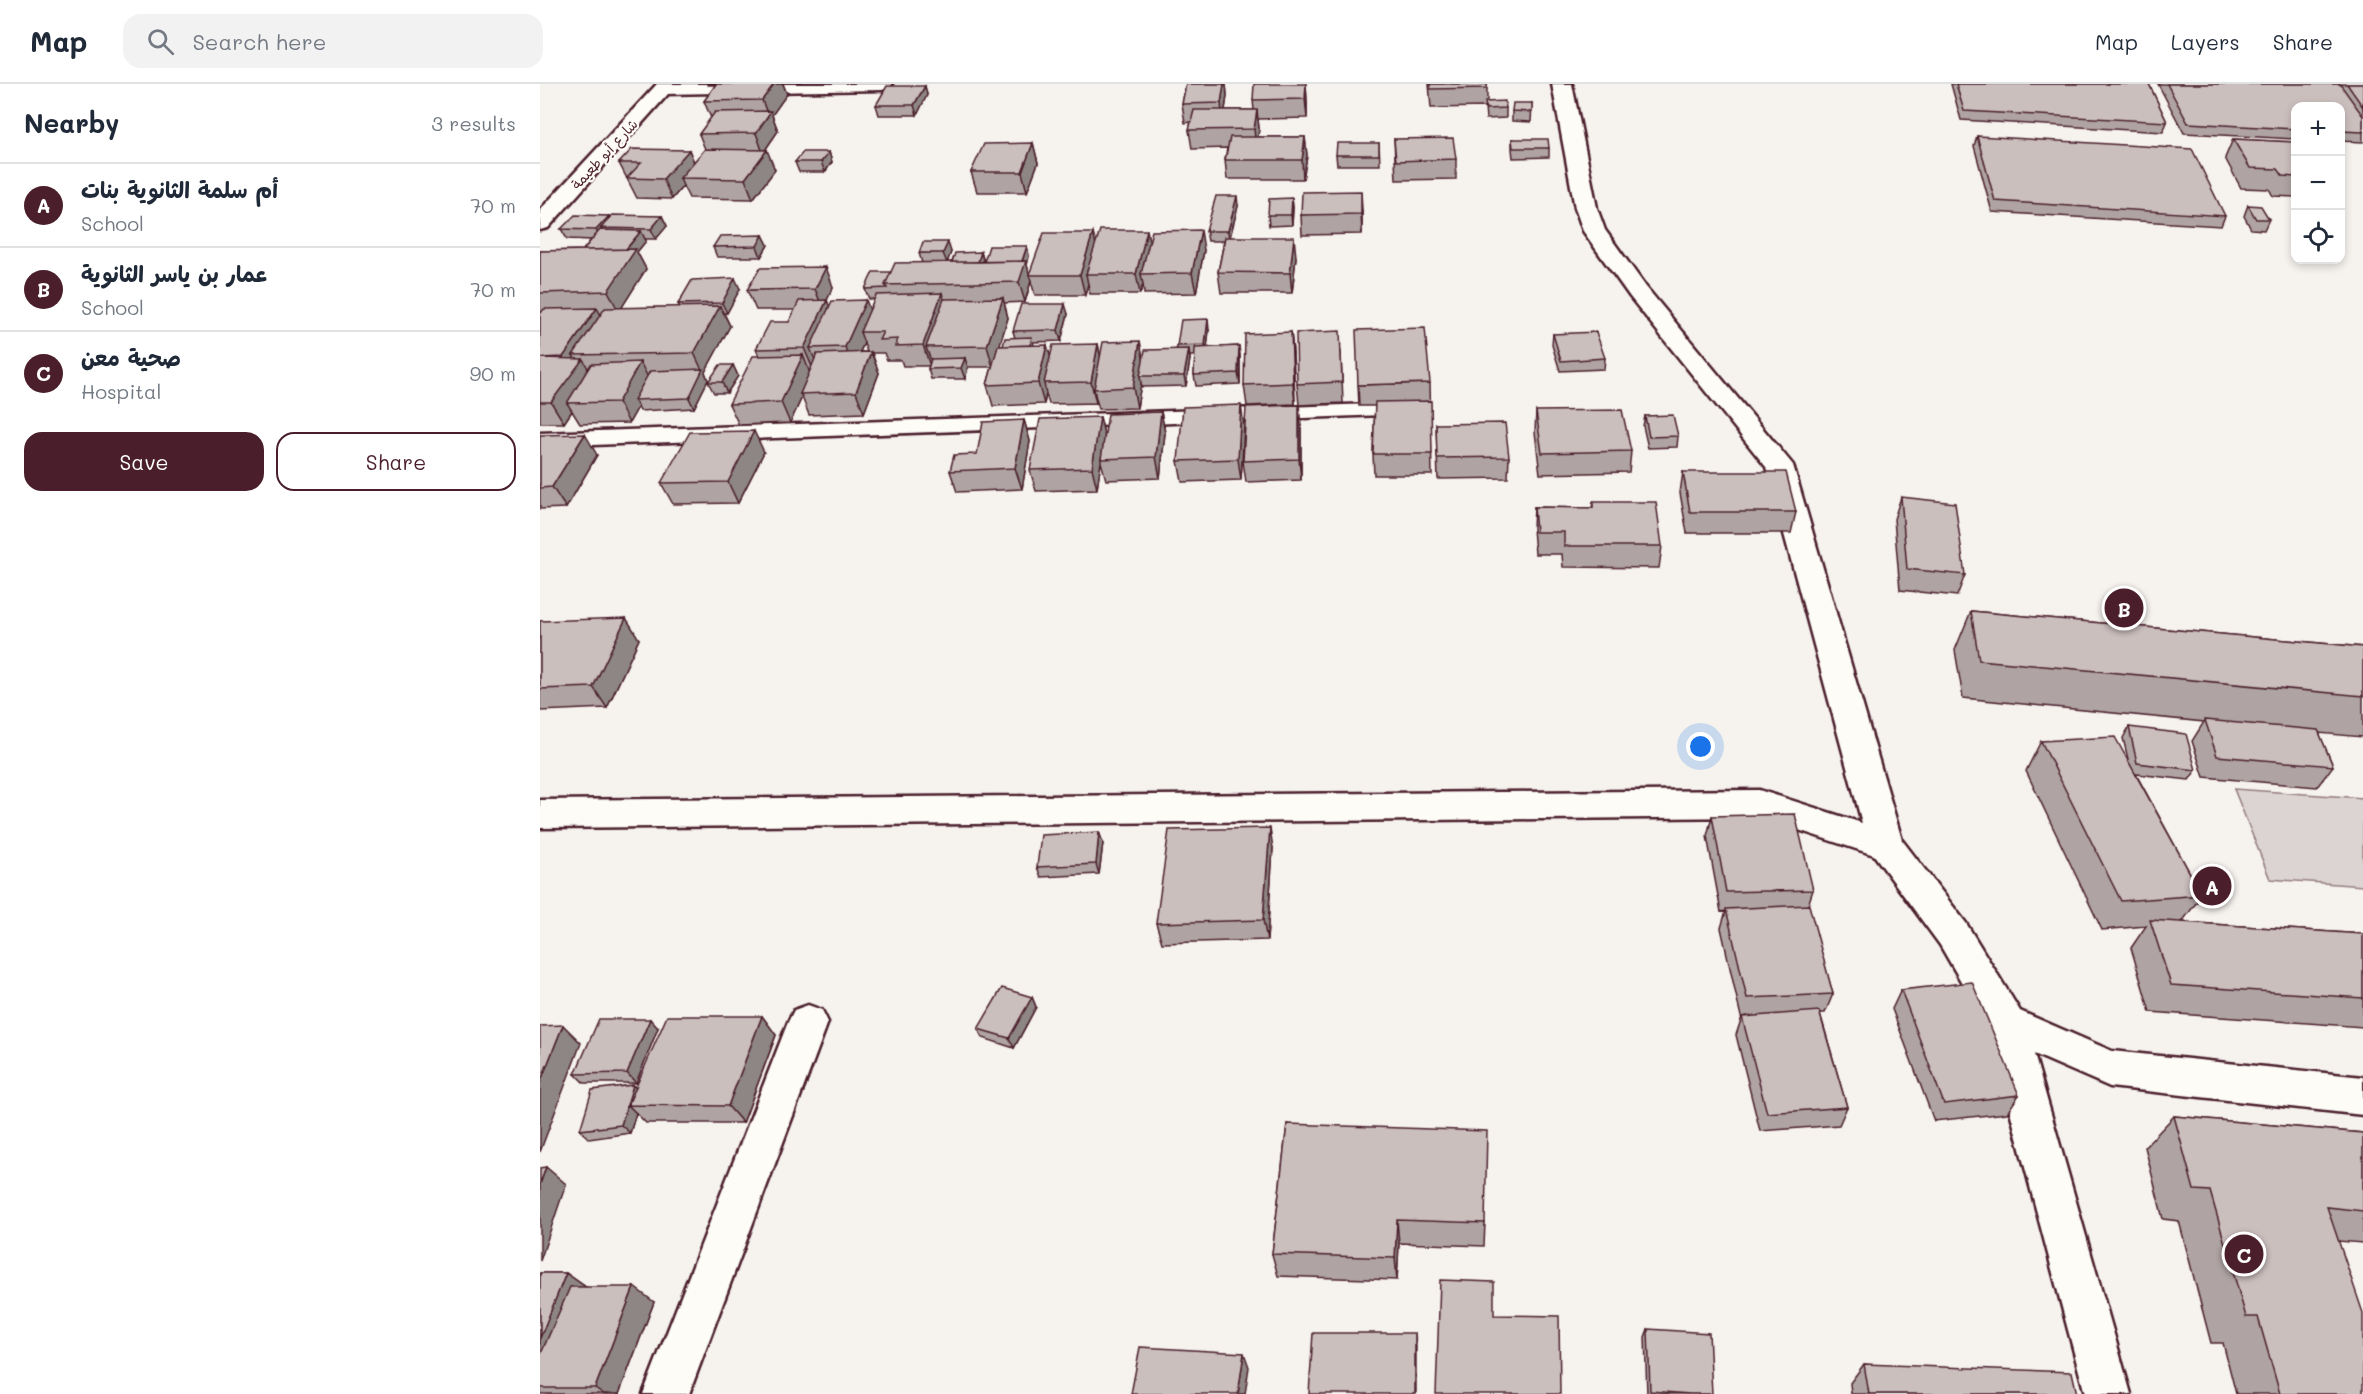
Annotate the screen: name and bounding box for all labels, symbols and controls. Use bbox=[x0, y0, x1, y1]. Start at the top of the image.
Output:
search box bbox=[123, 14, 543, 68]
text: Map bbox=[30, 23, 87, 59]
icon: search bbox=[144, 25, 177, 58]
text: Search here bbox=[192, 27, 326, 56]
text: Map bbox=[2095, 28, 2138, 55]
text: Layers bbox=[2171, 28, 2240, 55]
text: Share bbox=[2273, 28, 2333, 55]
map controls bbox=[2291, 102, 2345, 264]
button: + bbox=[2291, 102, 2345, 156]
text: Nearby bbox=[24, 106, 119, 140]
text: 3 results bbox=[431, 110, 516, 136]
street label: شارع أبو طعيمة bbox=[566, 115, 642, 194]
button: − bbox=[2291, 156, 2345, 210]
text: أم سلمة الثانوية بنات bbox=[81, 175, 278, 204]
text: A bbox=[37, 192, 50, 218]
text: 70 m bbox=[470, 192, 516, 218]
text: School bbox=[81, 210, 144, 236]
button: locate bbox=[2291, 210, 2345, 264]
text: عمار بن ياسر الثانوية bbox=[81, 259, 268, 288]
text: B bbox=[37, 276, 50, 302]
text: 70 m bbox=[470, 276, 516, 302]
text: School bbox=[81, 294, 144, 320]
text: صحية معن bbox=[81, 343, 181, 372]
text: C bbox=[36, 360, 51, 386]
text: 90 m bbox=[470, 360, 516, 386]
text: Hospital bbox=[81, 378, 162, 404]
button: Save bbox=[24, 432, 264, 491]
button: Share bbox=[276, 432, 516, 491]
pin: B bbox=[2104, 586, 2144, 630]
your location bbox=[1686, 732, 1715, 761]
pin: A bbox=[2192, 864, 2232, 908]
pin: C bbox=[2224, 1232, 2264, 1276]

